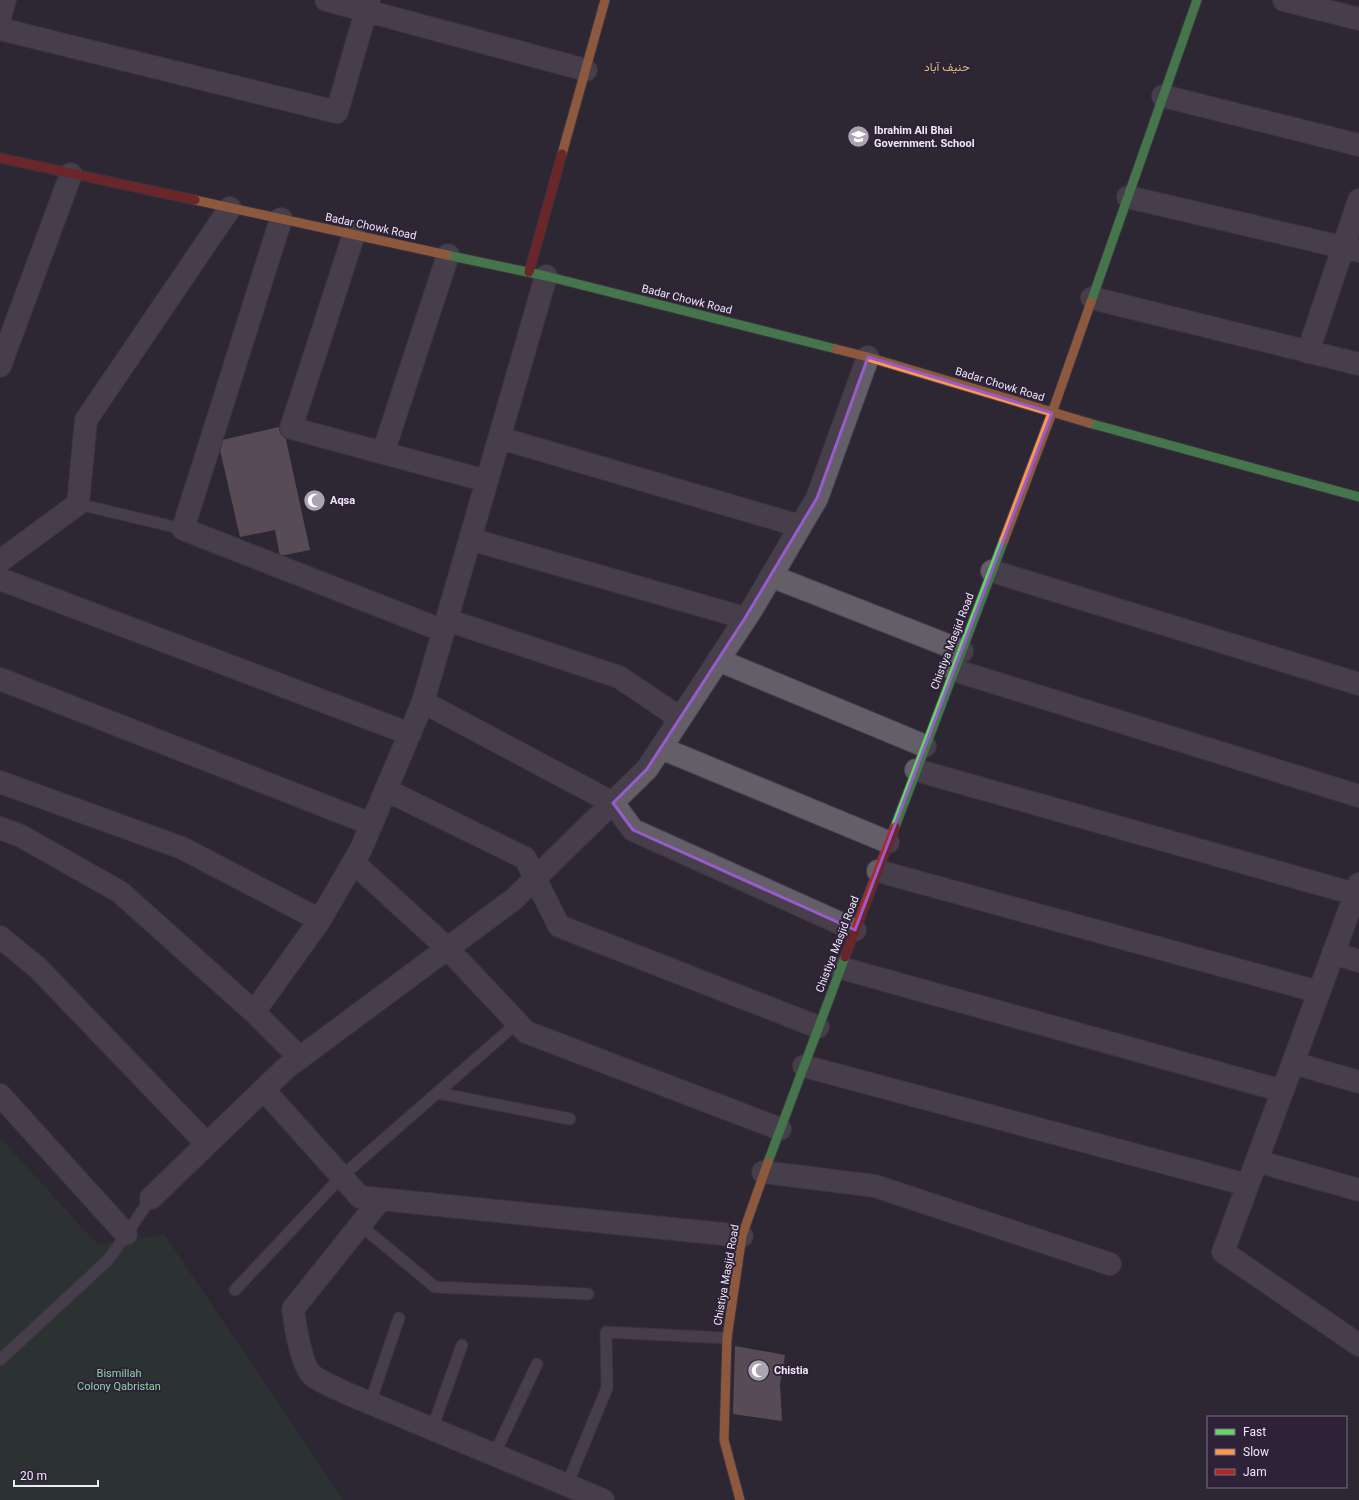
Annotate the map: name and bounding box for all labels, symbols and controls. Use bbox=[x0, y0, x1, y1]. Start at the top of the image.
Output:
district label: حنیف آباد bbox=[924, 60, 970, 74]
school or university icon: Ibrahim Ali Bhai Government. School bbox=[845, 123, 871, 149]
place label: Ibrahim Ali Bhai Government. School bbox=[874, 124, 975, 150]
street label: Badar Chowk Road bbox=[324, 210, 418, 242]
street label: Badar Chowk Road bbox=[640, 282, 733, 317]
street label: Badar Chowk Road bbox=[954, 365, 1046, 404]
mosque icon: Aqsa bbox=[301, 487, 327, 513]
place label: Aqsa bbox=[330, 494, 355, 507]
street label: Chistiya Masjid Road bbox=[928, 591, 977, 691]
street label: Chistiya Masjid Road bbox=[813, 894, 862, 994]
street label: Chistiya Masjid Road bbox=[711, 1224, 742, 1327]
mosque icon: Chistia bbox=[745, 1357, 771, 1383]
place label: Chistia bbox=[774, 1364, 809, 1377]
park label: Bismillah Colony Qabristan bbox=[77, 1367, 161, 1393]
legend bbox=[1207, 1416, 1347, 1488]
text: Fast bbox=[1243, 1425, 1266, 1439]
text: Slow bbox=[1243, 1445, 1269, 1459]
scale bar bbox=[14, 1462, 98, 1488]
text: Jam bbox=[1243, 1465, 1267, 1479]
text: 20 m bbox=[20, 1469, 47, 1483]

